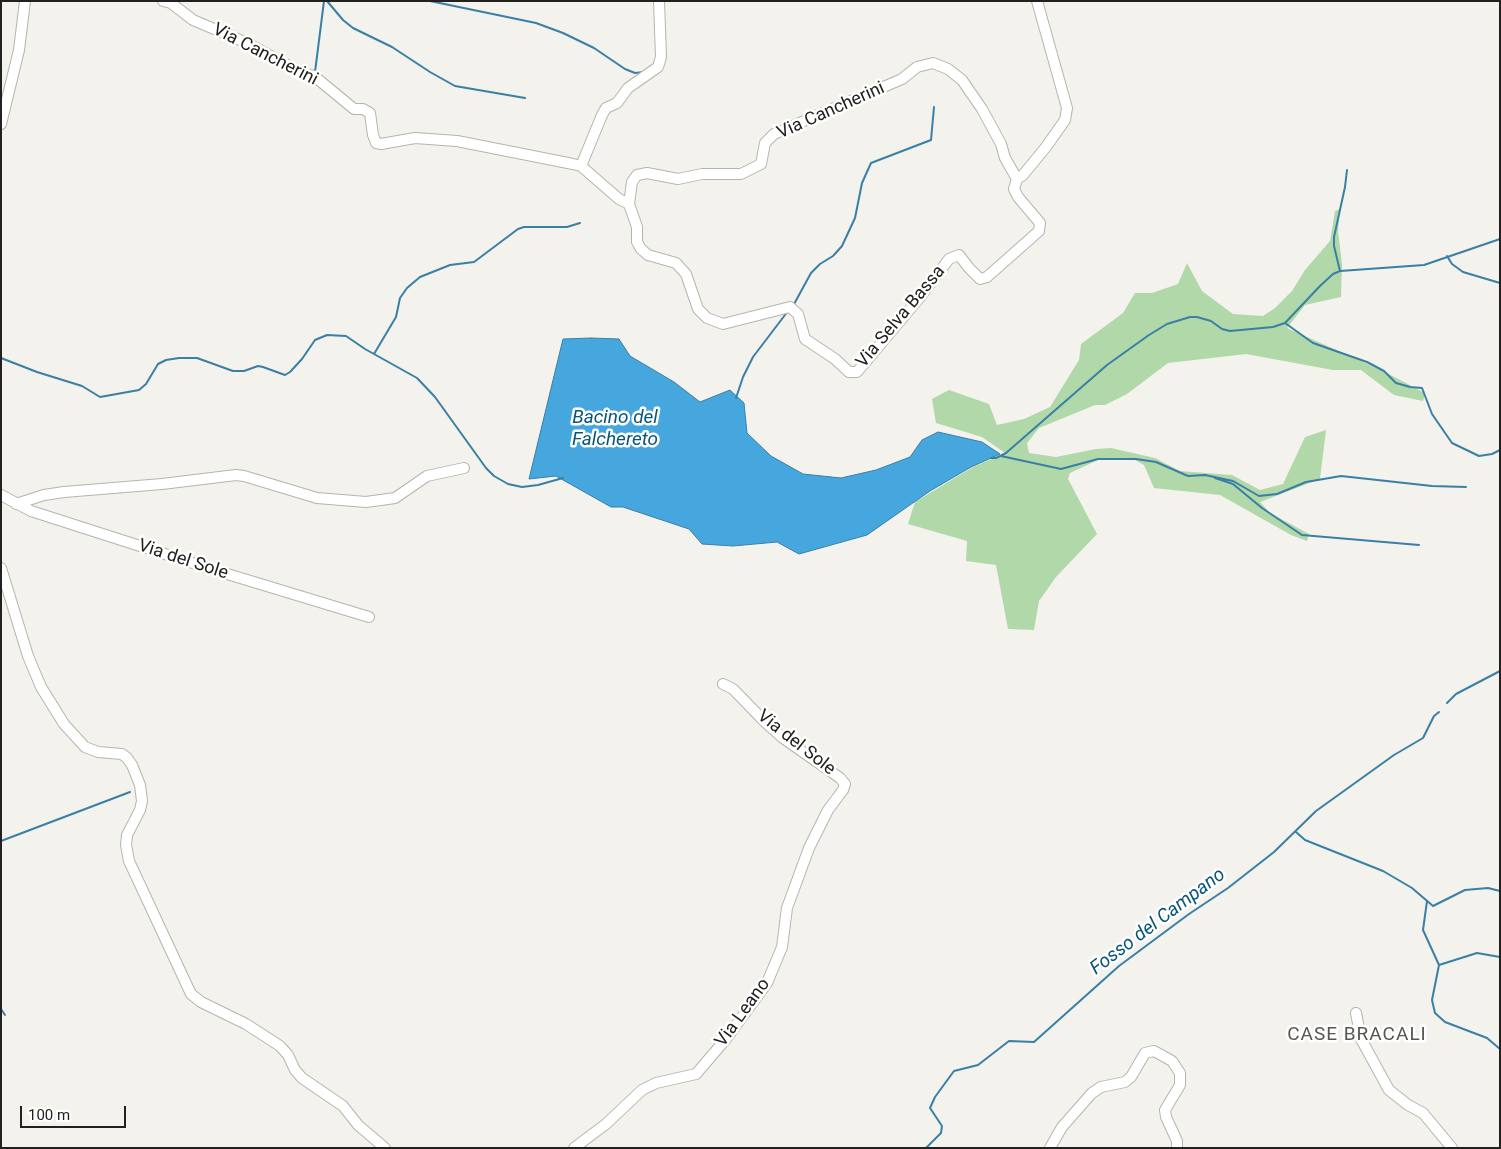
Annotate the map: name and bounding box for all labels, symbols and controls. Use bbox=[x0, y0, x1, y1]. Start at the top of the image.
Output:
street label: Via Cancherini bbox=[209, 19, 321, 91]
street label: Via Cancherini bbox=[774, 78, 888, 144]
street label: Via Selva Bassa bbox=[852, 261, 950, 373]
water label: Bacino del Falchereto bbox=[572, 407, 658, 451]
street label: Via del Sole bbox=[135, 535, 231, 585]
street label: Via del Sole bbox=[753, 706, 839, 780]
water label: Fosso del Campano bbox=[1086, 864, 1230, 980]
street label: Via Leano bbox=[711, 975, 775, 1051]
district label: CASE BRACALI bbox=[1286, 1024, 1428, 1046]
scale bar bbox=[22, 1096, 129, 1128]
text: 100 m bbox=[28, 1106, 70, 1124]

